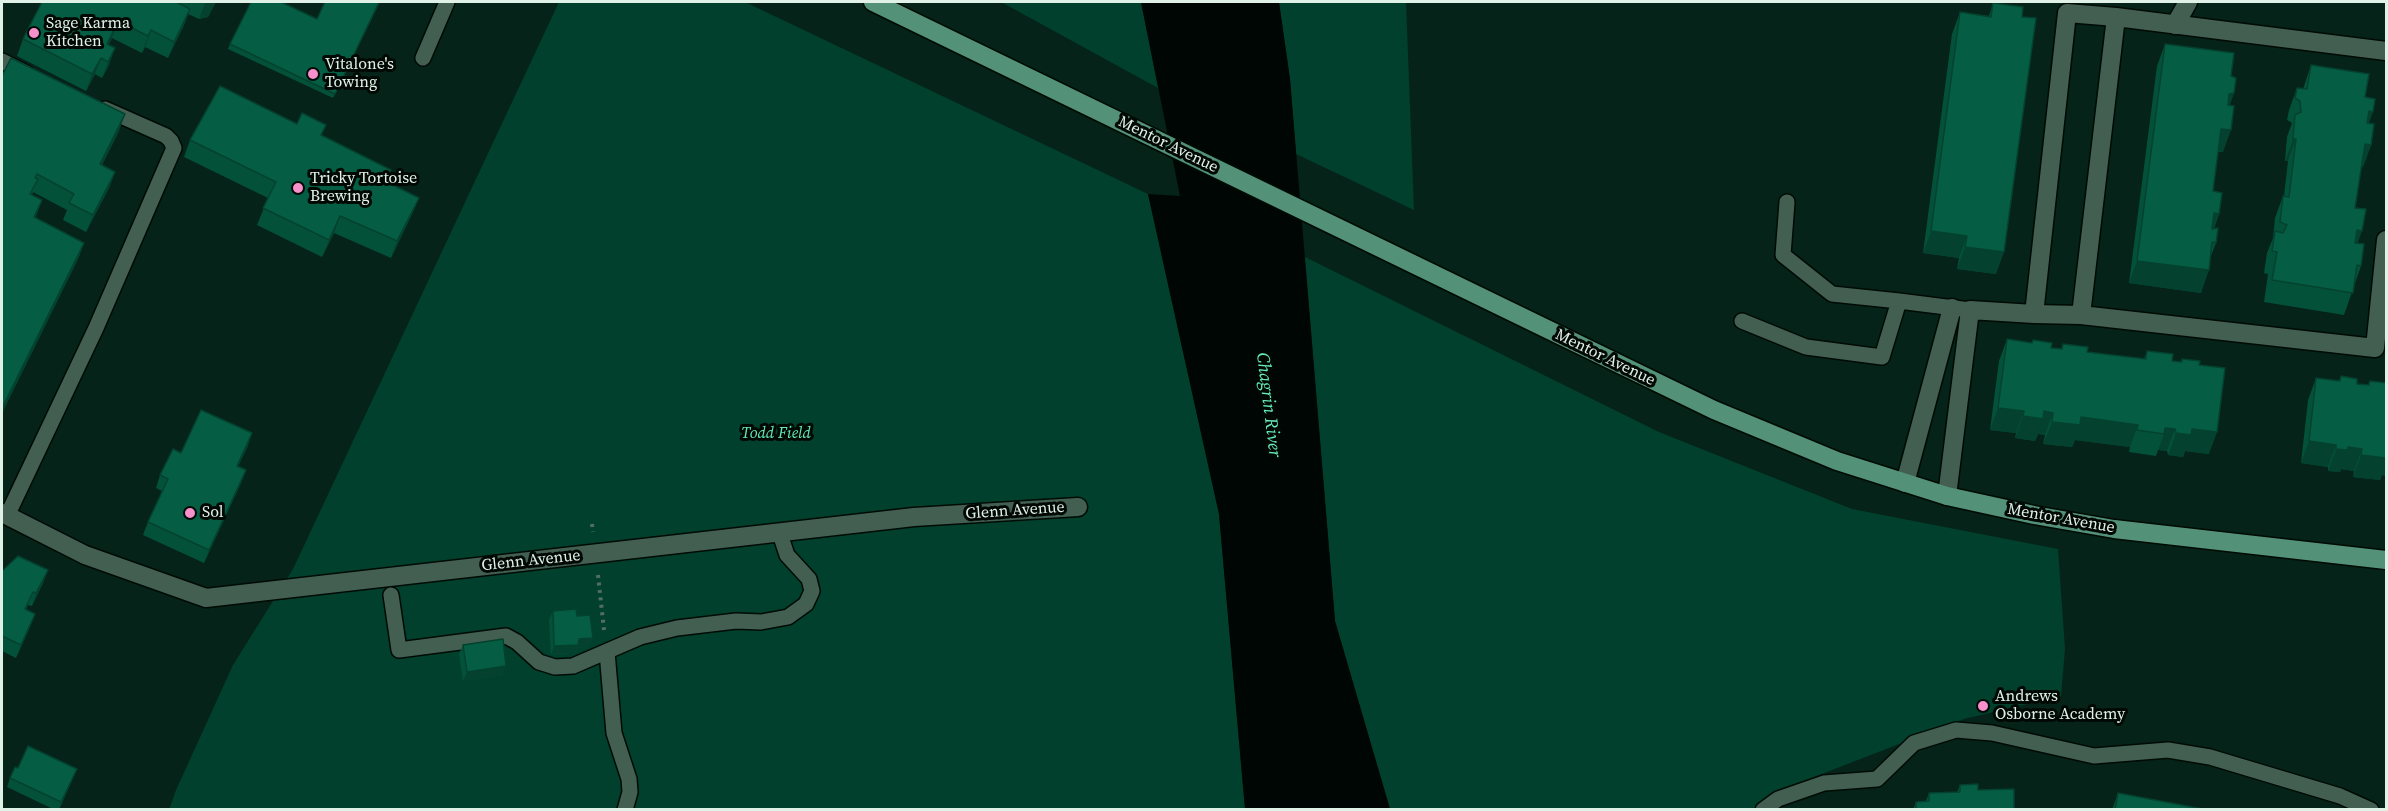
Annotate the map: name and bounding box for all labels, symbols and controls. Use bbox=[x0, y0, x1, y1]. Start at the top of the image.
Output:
place label: Sage Karma Kitchen bbox=[46, 14, 130, 52]
marker: Sage Karma Kitchen bbox=[27, 26, 41, 40]
place label: Vitalone's Towing bbox=[325, 55, 394, 93]
marker: Vitalone's Towing bbox=[306, 67, 320, 81]
street label: Mentor Avenue bbox=[1115, 113, 1221, 177]
place label: Tricky Tortoise Brewing bbox=[310, 169, 417, 207]
marker: Tricky Tortoise Brewing bbox=[291, 181, 305, 195]
street label: Mentor Avenue bbox=[1552, 326, 1658, 390]
water label: Chagrin River bbox=[1251, 351, 1285, 459]
park label: Todd Field bbox=[741, 424, 811, 444]
street label: Glenn Avenue bbox=[965, 498, 1065, 524]
street label: Mentor Avenue bbox=[2006, 500, 2116, 538]
place label: Sol bbox=[202, 503, 224, 523]
marker: Sol bbox=[183, 506, 197, 520]
street label: Glenn Avenue bbox=[481, 546, 581, 576]
place label: Andrews Osborne Academy bbox=[1995, 687, 2125, 725]
marker: Andrews Osborne Academy bbox=[1976, 699, 1990, 713]

